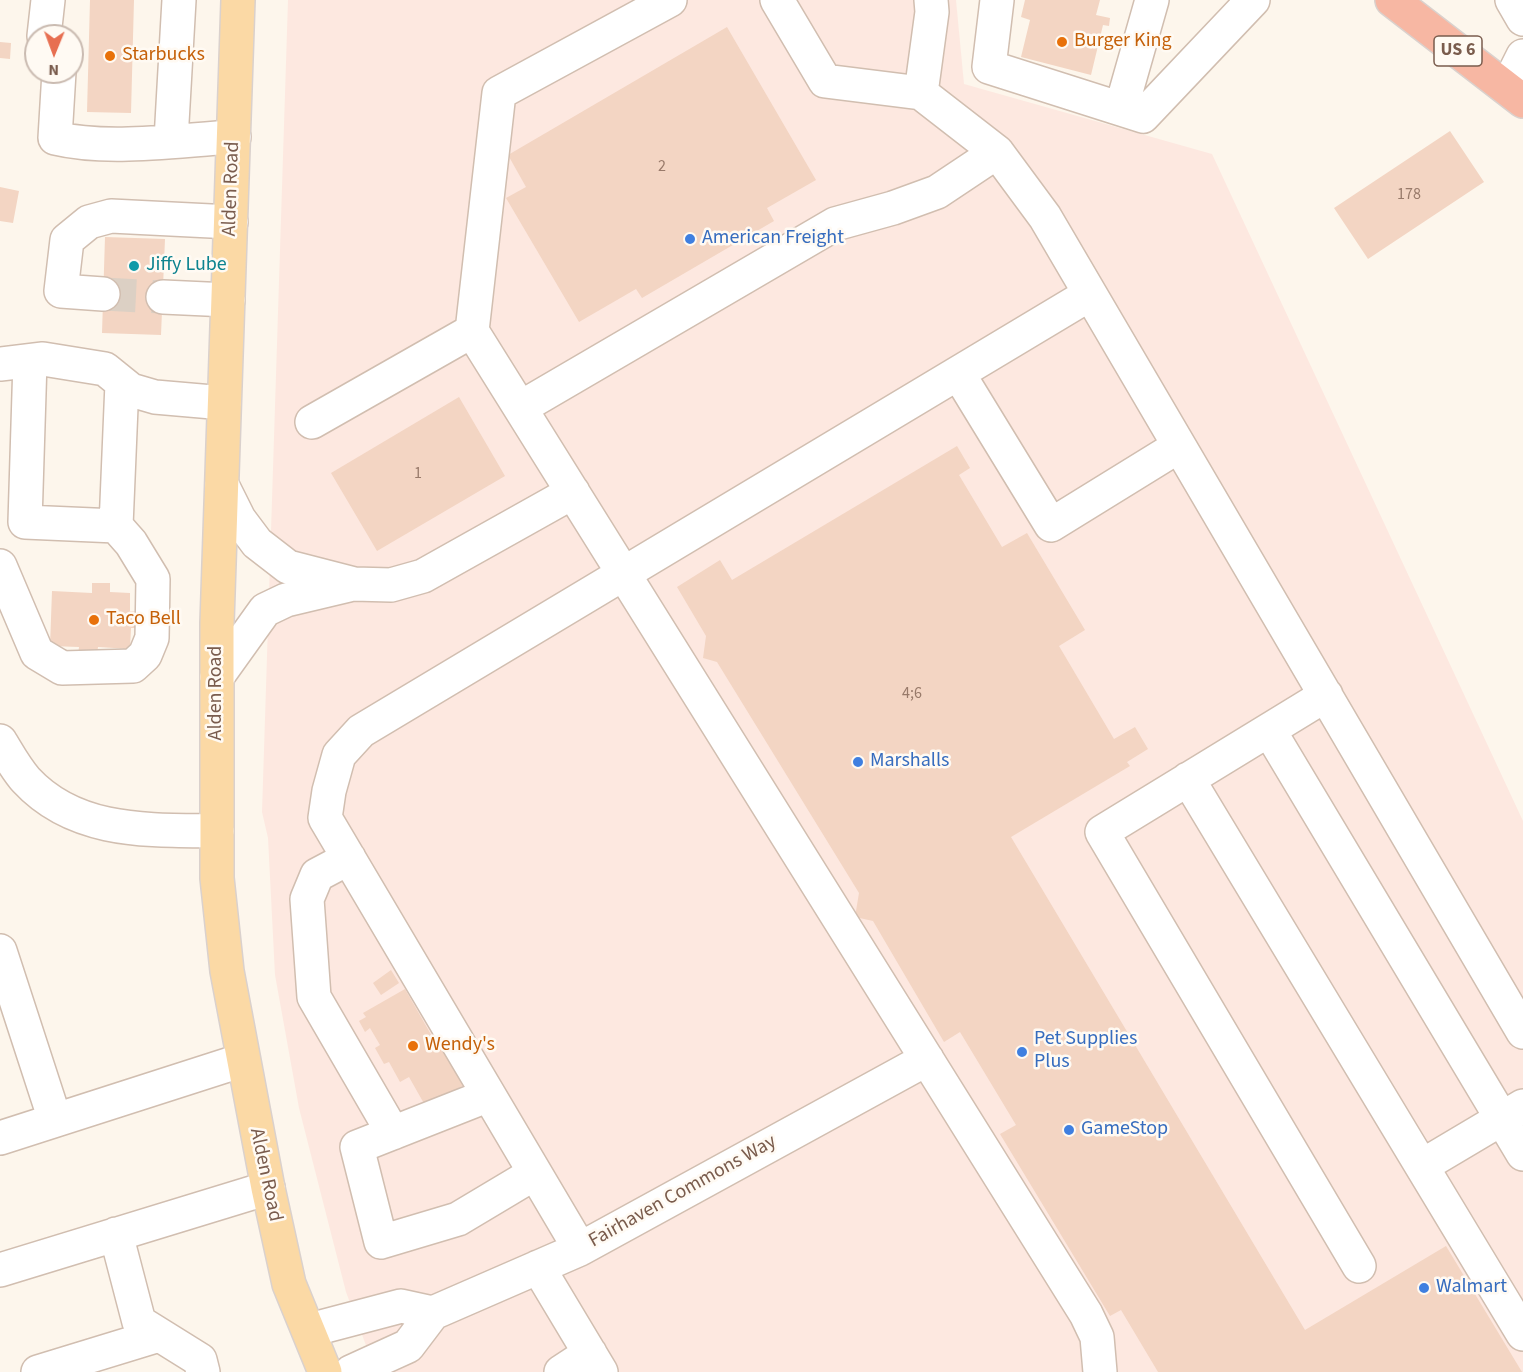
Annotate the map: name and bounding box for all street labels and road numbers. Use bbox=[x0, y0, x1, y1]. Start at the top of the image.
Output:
road number: US 6 bbox=[1434, 36, 1482, 66]
street label: Alden Road bbox=[218, 141, 246, 237]
street label: Alden Road bbox=[205, 646, 229, 740]
street label: Alden Road bbox=[243, 1126, 287, 1224]
street label: Fairhaven Commons Way bbox=[585, 1130, 781, 1254]

